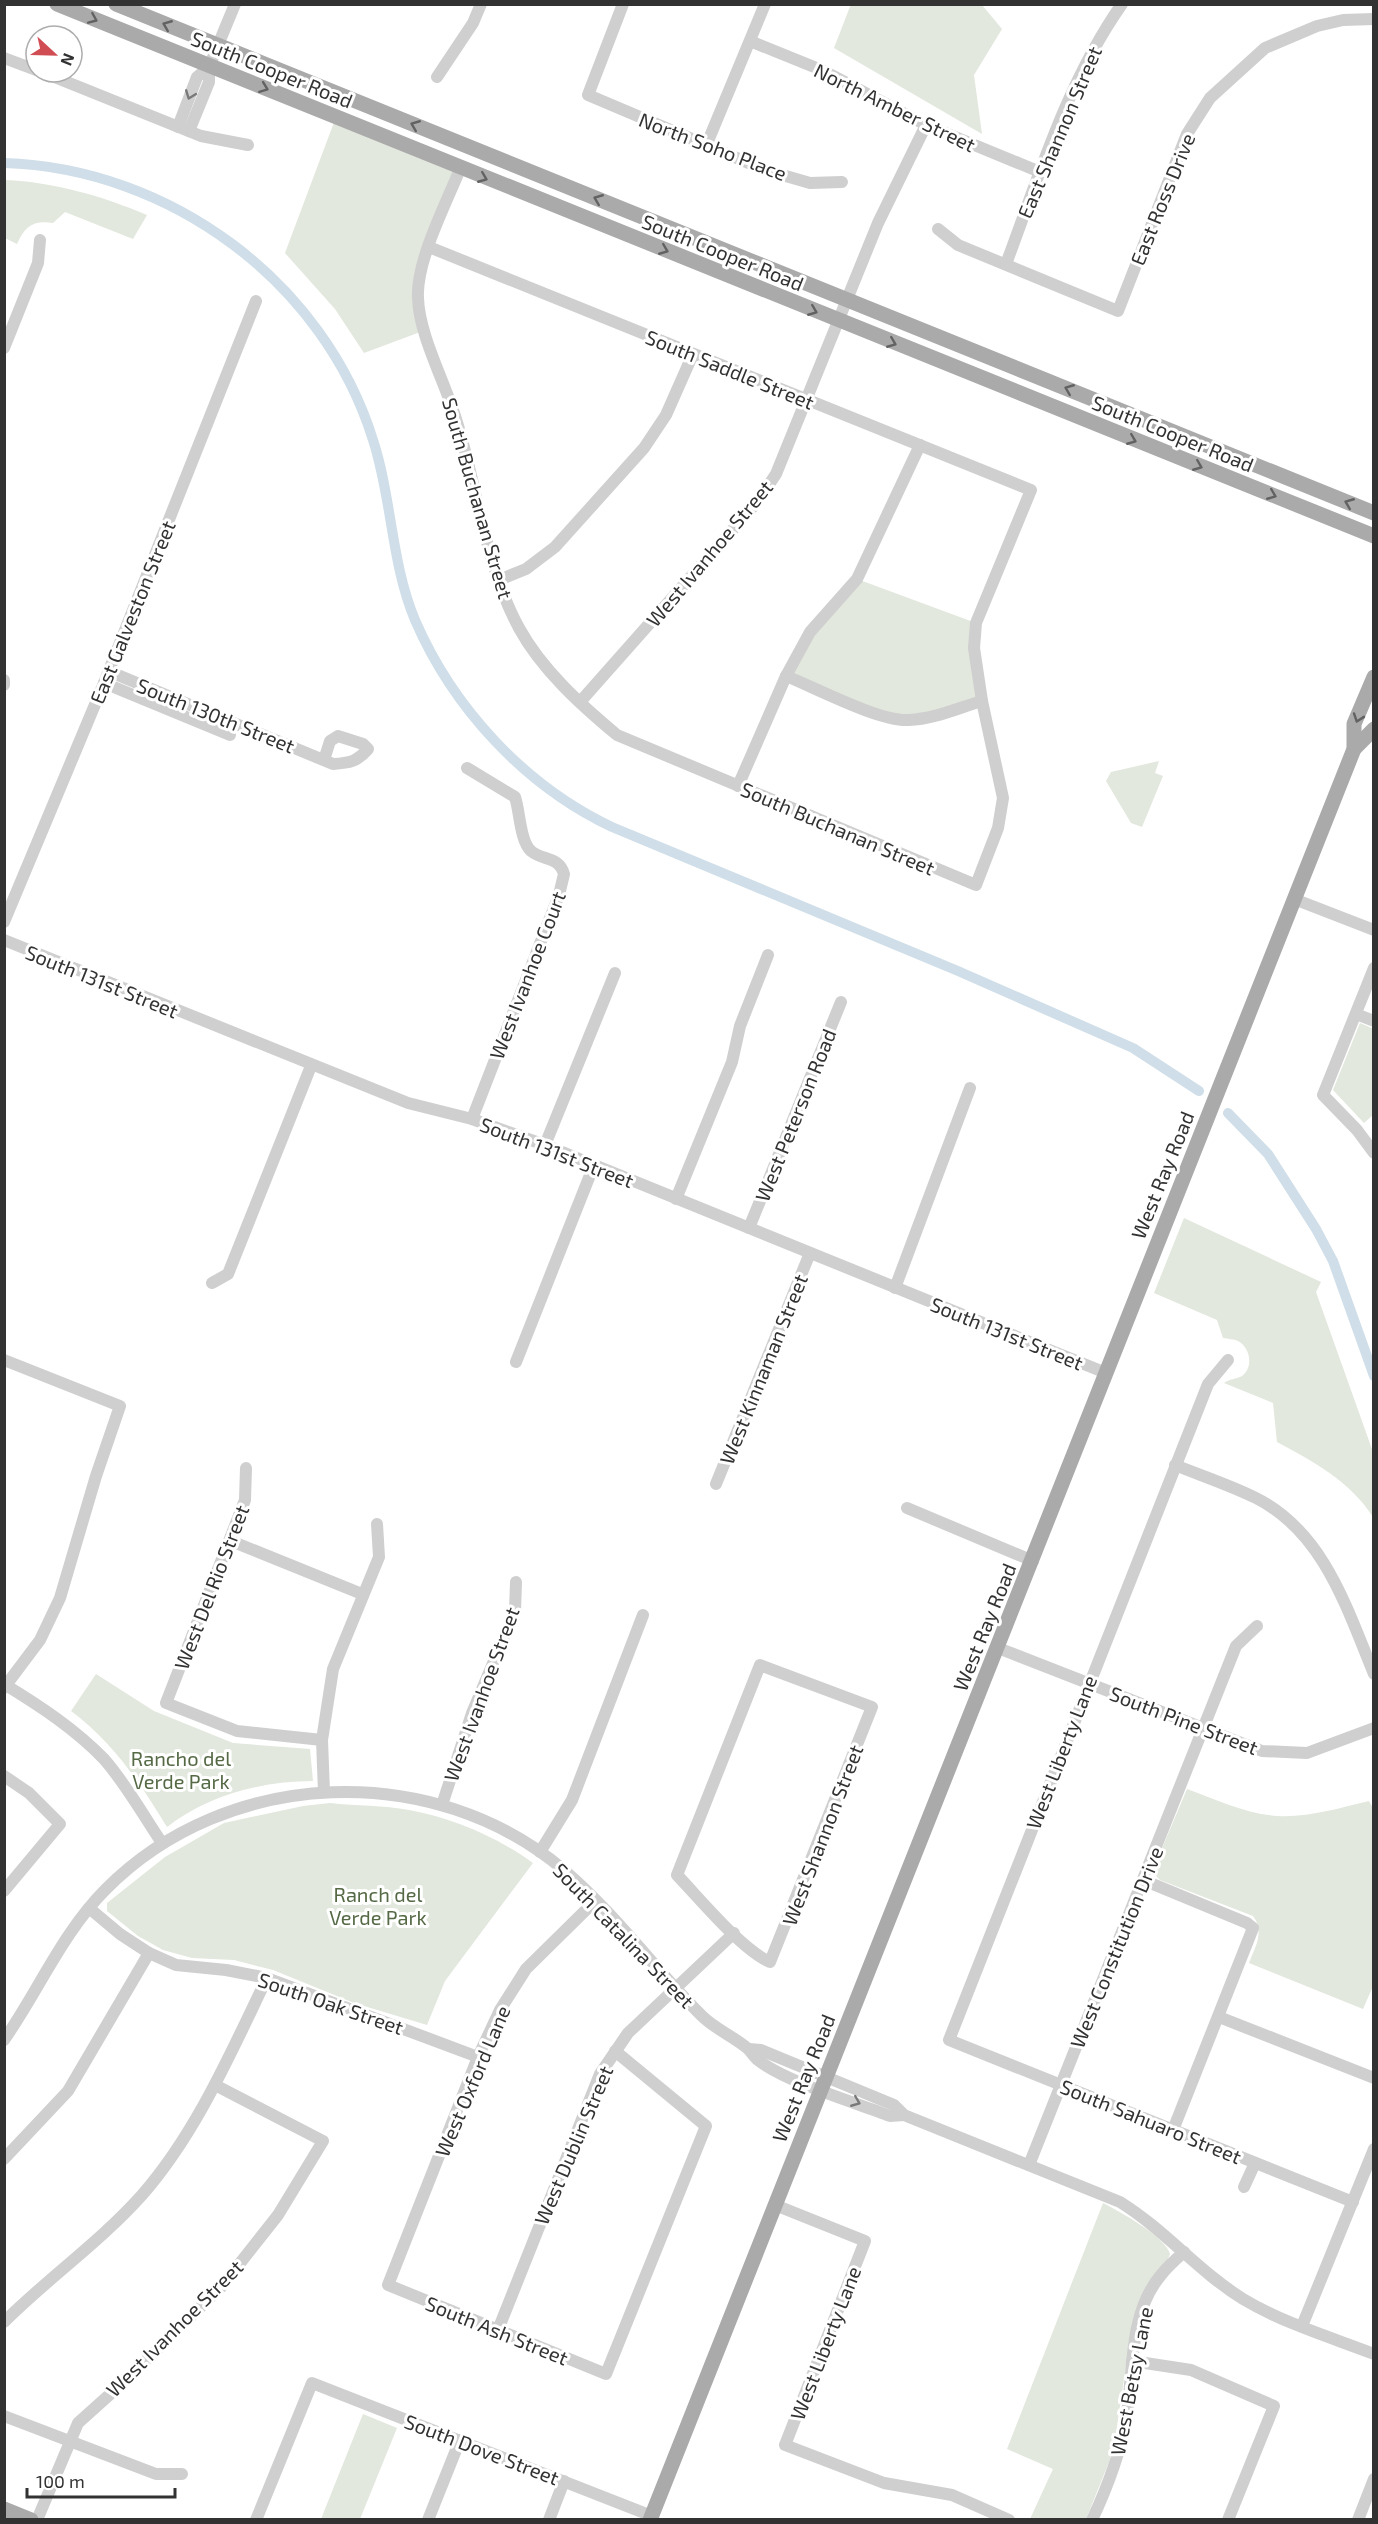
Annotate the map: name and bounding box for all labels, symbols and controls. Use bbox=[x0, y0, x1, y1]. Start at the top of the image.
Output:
one-way arrow bbox=[87, 12, 98, 24]
one-way arrow bbox=[162, 20, 173, 32]
north arrow bbox=[24, 24, 84, 84]
street label: South Cooper Road bbox=[188, 26, 356, 112]
street label: East Shannon Street bbox=[1012, 42, 1106, 222]
text: N bbox=[57, 51, 79, 69]
street label: North Amber Street bbox=[810, 58, 980, 157]
one-way arrow bbox=[257, 81, 268, 93]
one-way arrow bbox=[185, 89, 198, 99]
street label: North Soho Place bbox=[636, 107, 790, 185]
one-way arrow bbox=[410, 120, 421, 132]
street label: East Ross Drive bbox=[1125, 129, 1199, 269]
one-way arrow bbox=[477, 171, 488, 183]
one-way arrow bbox=[593, 194, 604, 206]
street label: South Cooper Road bbox=[639, 209, 807, 295]
one-way arrow bbox=[658, 243, 669, 256]
one-way arrow bbox=[807, 304, 818, 316]
street label: South Saddle Street bbox=[642, 324, 818, 414]
one-way arrow bbox=[886, 336, 897, 348]
one-way arrow bbox=[1064, 384, 1075, 396]
street label: South Cooper Road bbox=[1089, 390, 1257, 476]
street label: South Buchanan Street bbox=[438, 395, 518, 602]
one-way arrow bbox=[1126, 433, 1137, 445]
one-way arrow bbox=[1192, 459, 1203, 471]
street label: West Ivanhoe Street bbox=[641, 475, 777, 631]
one-way arrow bbox=[1266, 488, 1277, 500]
one-way arrow bbox=[1344, 498, 1355, 510]
street label: East Galveston Street bbox=[84, 517, 180, 707]
street label: South 130th Street bbox=[134, 672, 299, 758]
one-way arrow bbox=[1352, 712, 1365, 723]
street label: South Buchanan Street bbox=[738, 776, 939, 880]
street label: West Ivanhoe Court bbox=[484, 887, 570, 1062]
street label: South 131st Street bbox=[22, 939, 182, 1023]
street label: West Peterson Road bbox=[749, 1025, 841, 1205]
street label: West Ray Road bbox=[1125, 1108, 1199, 1242]
street label: South 131st Street bbox=[477, 1112, 638, 1192]
street label: West Kinnaman Street bbox=[714, 1270, 812, 1467]
street label: South 131st Street bbox=[927, 1291, 1087, 1375]
street label: West Del Rio Street bbox=[169, 1501, 254, 1673]
street label: West Ray Road bbox=[947, 1560, 1021, 1694]
street label: West Ivanhoe Street bbox=[438, 1603, 524, 1784]
street label: West Liberty Lane bbox=[1021, 1672, 1101, 1832]
street label: South Pine Street bbox=[1106, 1681, 1262, 1759]
street label: West Shannon Street bbox=[776, 1741, 868, 1929]
park label: Rancho del Verde Park bbox=[131, 1746, 231, 1793]
street label: West Constitution Drive bbox=[1065, 1843, 1167, 2051]
street label: South Catalina Street bbox=[549, 1858, 700, 2013]
park label: Ranch del Verde Park bbox=[329, 1882, 427, 1929]
street label: South Oak Street bbox=[255, 1967, 407, 2039]
street label: West Oxford Lane bbox=[429, 2002, 515, 2160]
street label: West Ray Road bbox=[766, 2011, 840, 2145]
street label: West Dublin Street bbox=[529, 2062, 617, 2228]
street label: South Sahuaro Street bbox=[1057, 2074, 1245, 2168]
one-way arrow bbox=[850, 2095, 861, 2108]
street label: West Ivanhoe Street bbox=[101, 2254, 248, 2401]
street label: West Liberty Lane bbox=[785, 2263, 865, 2423]
street label: South Ash Street bbox=[422, 2291, 572, 2370]
street label: West Betsy Lane bbox=[1105, 2305, 1157, 2457]
street label: South Dove Street bbox=[401, 2409, 563, 2490]
scale bar bbox=[27, 2461, 176, 2499]
text: 100 m bbox=[36, 2470, 85, 2492]

